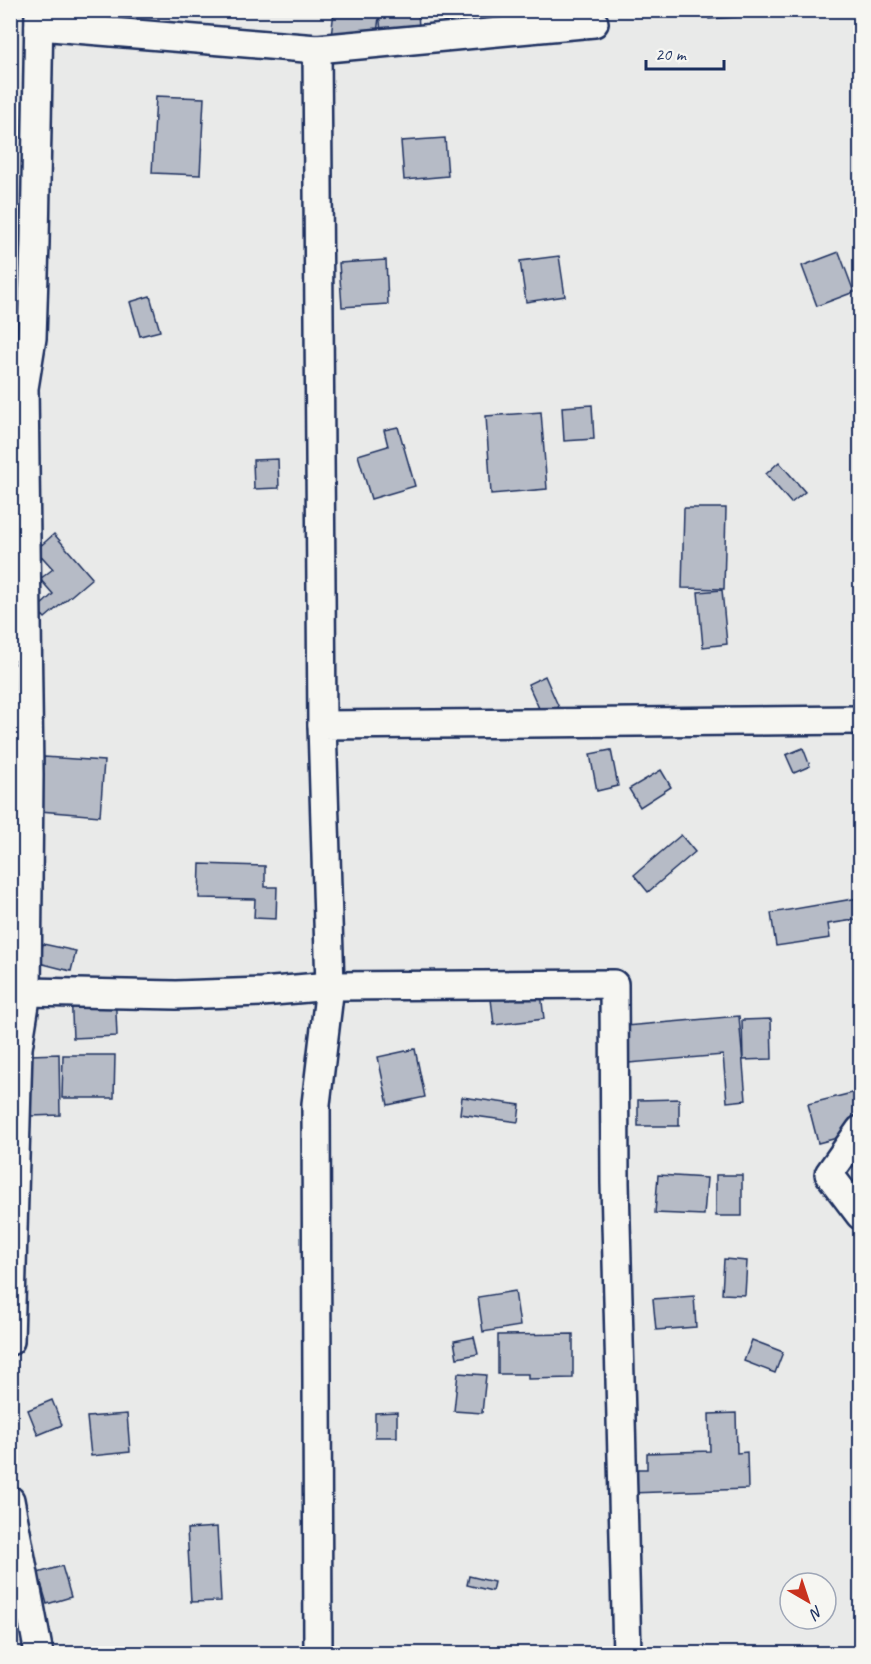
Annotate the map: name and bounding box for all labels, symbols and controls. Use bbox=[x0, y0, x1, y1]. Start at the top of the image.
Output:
scale bar bbox=[646, 33, 724, 71]
text: 20 m bbox=[655, 43, 688, 65]
north arrow bbox=[778, 1571, 838, 1631]
text: N bbox=[804, 1601, 827, 1625]

